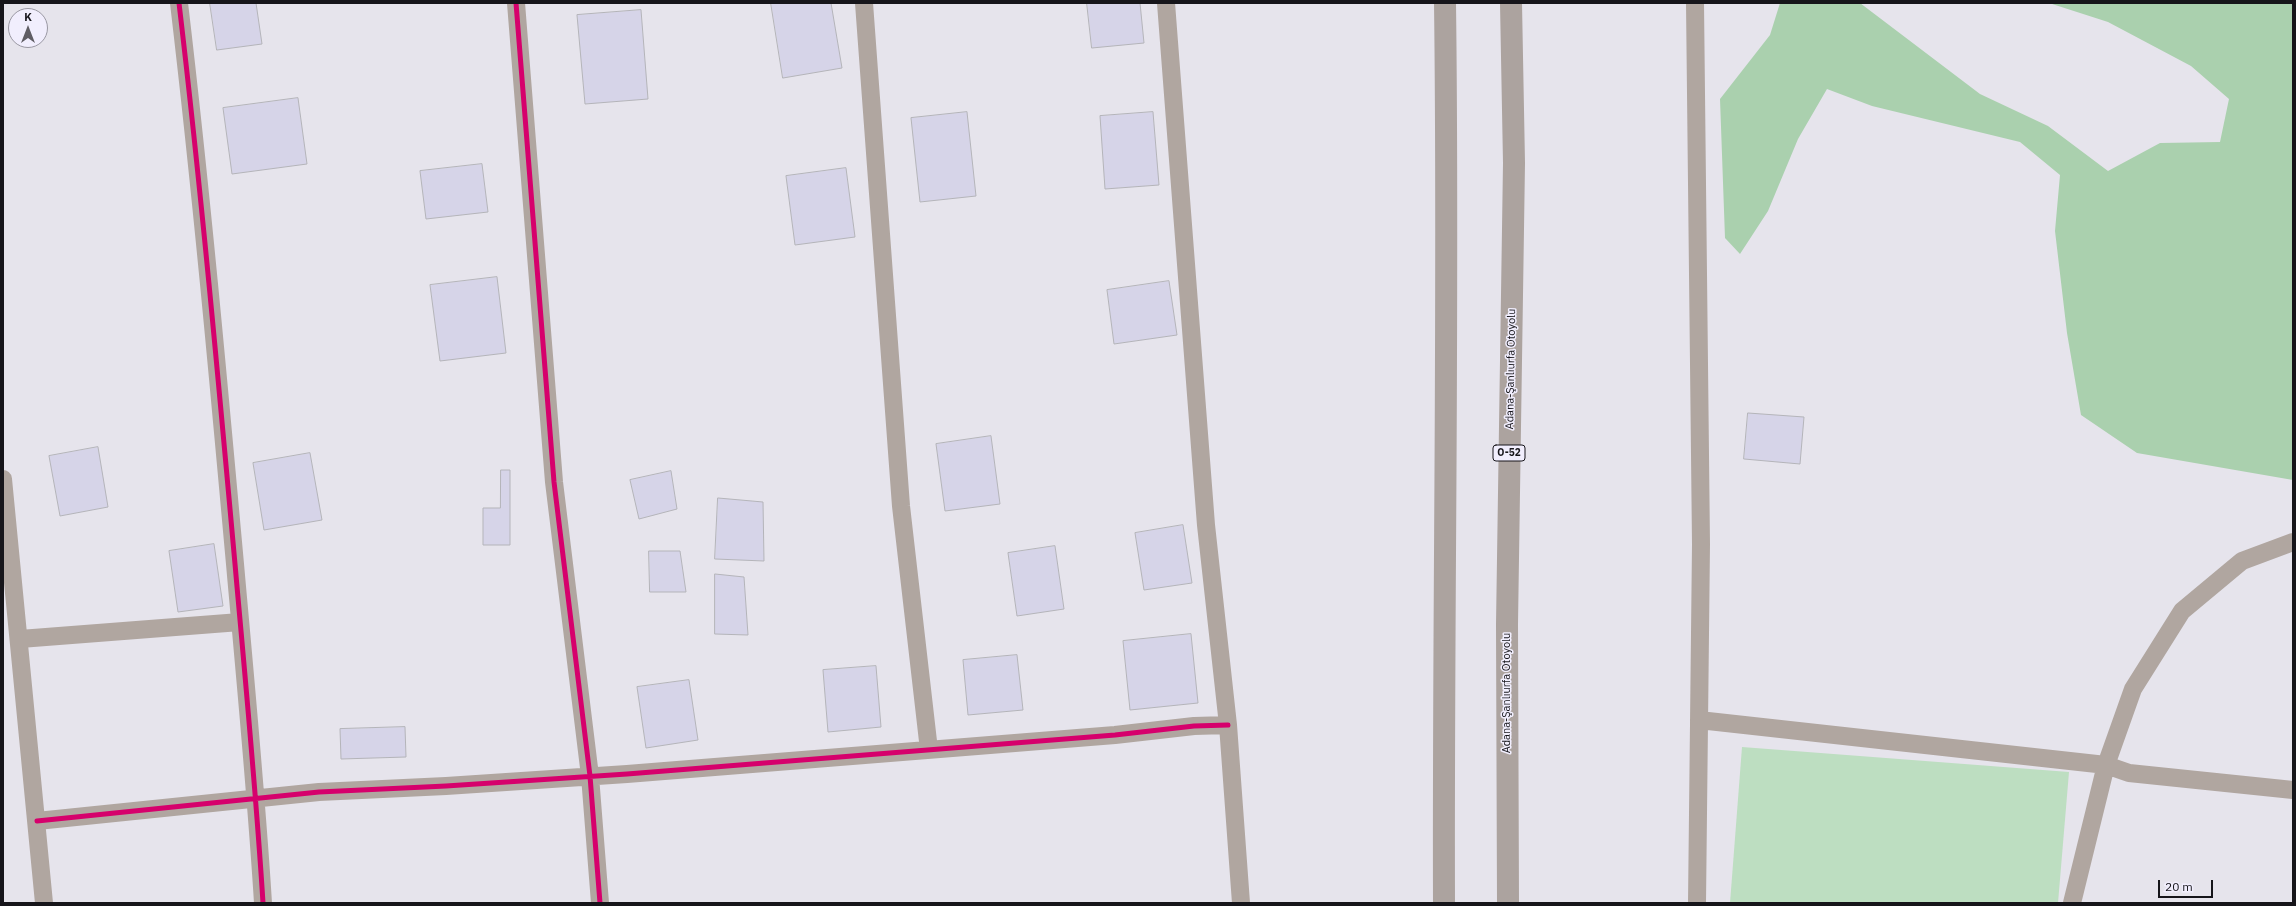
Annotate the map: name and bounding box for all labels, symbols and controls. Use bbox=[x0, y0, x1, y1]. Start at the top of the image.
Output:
north arrow bbox=[8, 8, 48, 48]
text: K bbox=[24, 10, 32, 24]
street label: Adana-Şanlıurfa Otoyolu bbox=[1503, 309, 1519, 429]
road number: O-52 bbox=[1493, 445, 1525, 461]
street label: Adana-Şanlıurfa Otoyolu bbox=[1500, 633, 1514, 753]
scale bar bbox=[2160, 872, 2215, 898]
text: 20 m bbox=[2165, 879, 2193, 894]

